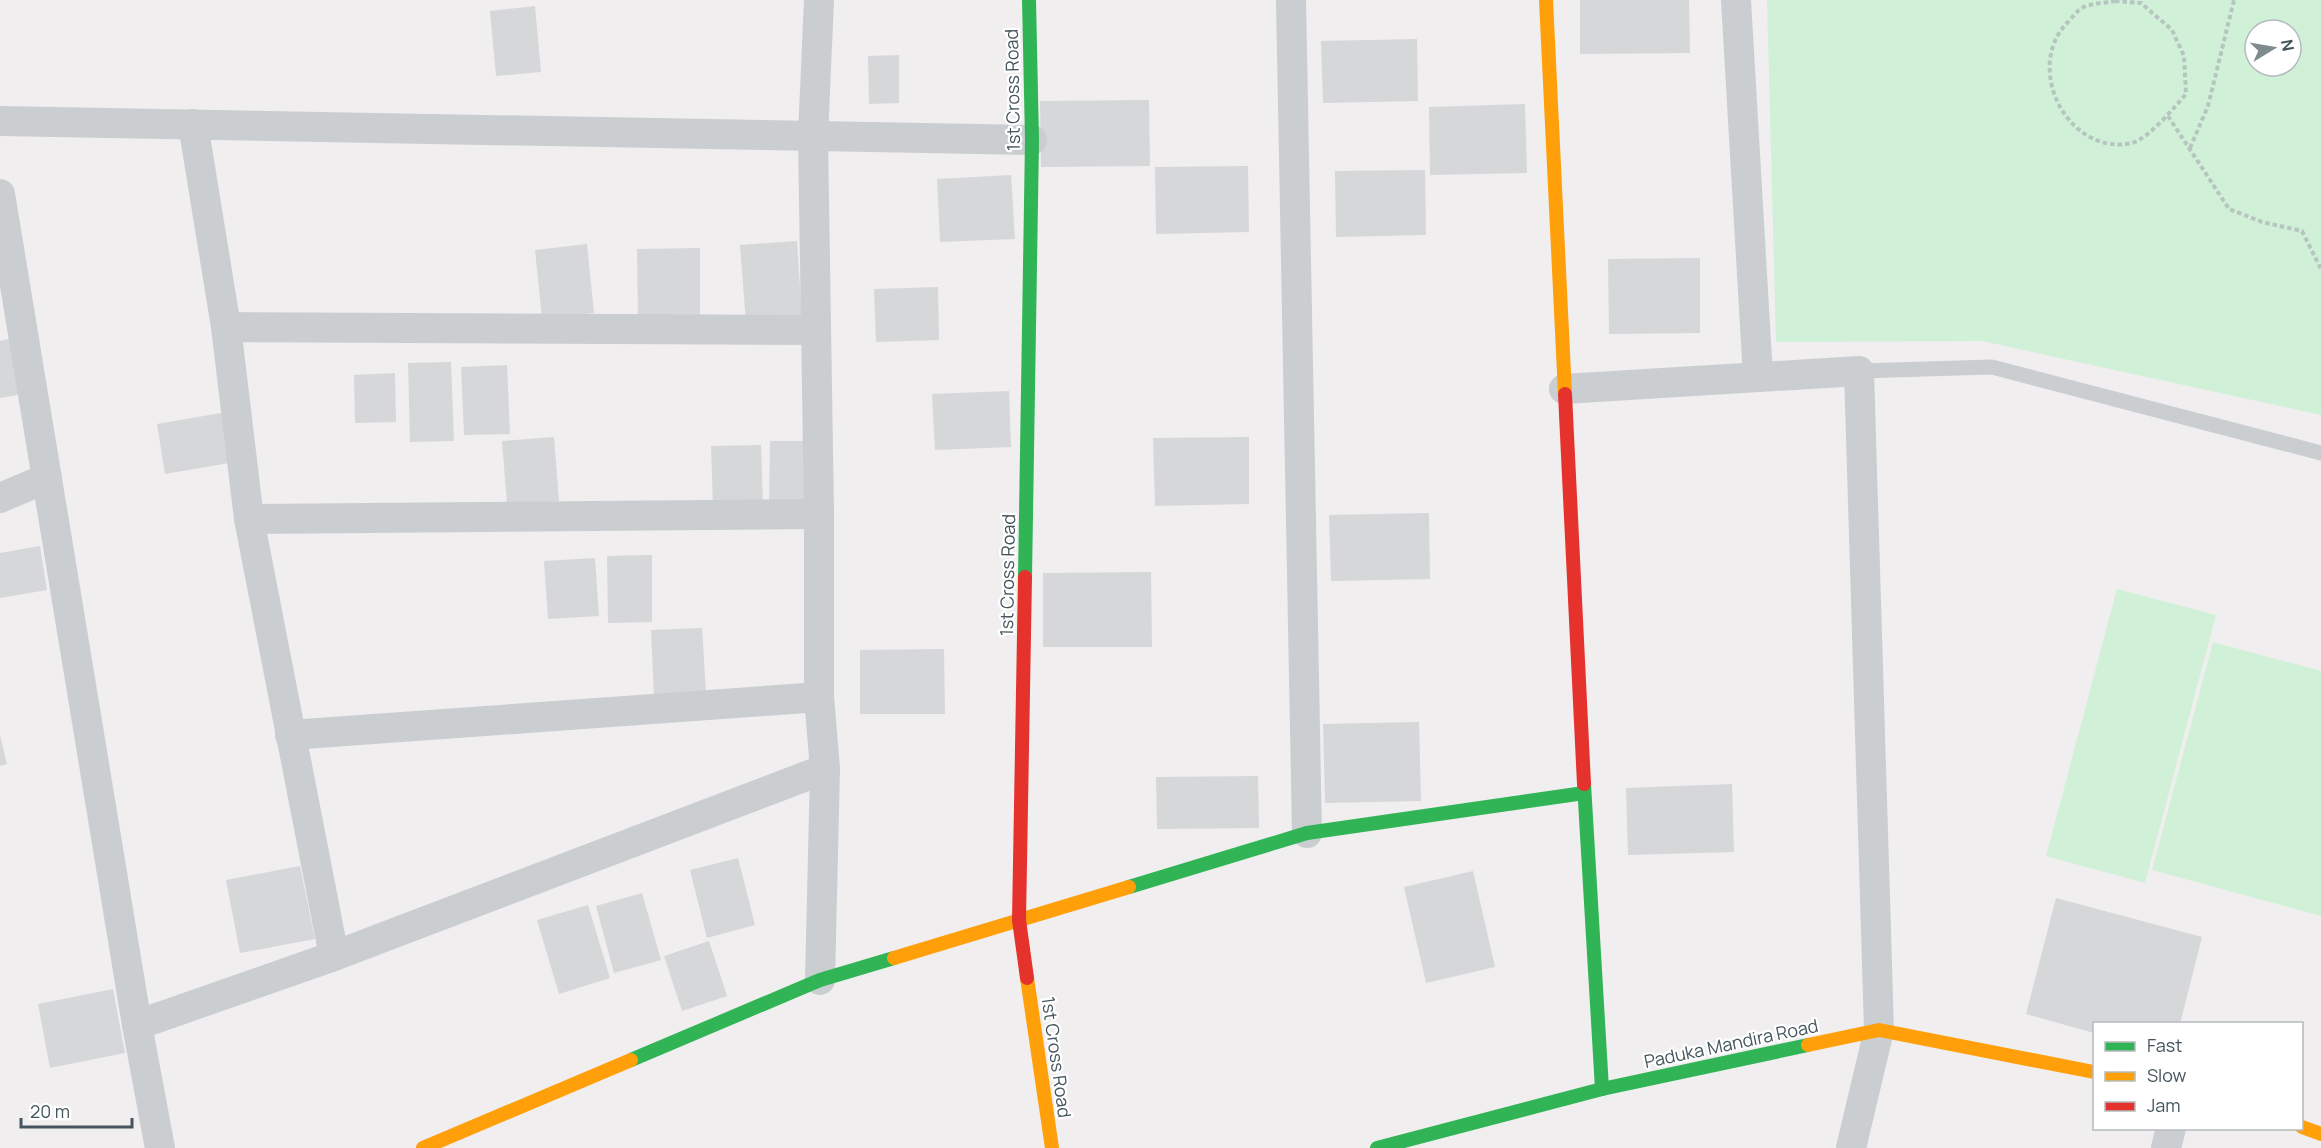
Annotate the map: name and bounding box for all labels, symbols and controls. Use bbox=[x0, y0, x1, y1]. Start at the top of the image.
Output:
north arrow bbox=[2243, 18, 2303, 78]
street label: 1st Cross Road bbox=[999, 29, 1025, 151]
text: N bbox=[2276, 37, 2300, 53]
street label: 1st Cross Road bbox=[994, 514, 1020, 636]
street label: 1st Cross Road bbox=[1037, 995, 1077, 1119]
street label: Paduka Mandira Road bbox=[1642, 1013, 1820, 1073]
legend bbox=[2093, 1022, 2303, 1130]
text: Fast bbox=[2147, 1033, 2182, 1057]
text: Slow bbox=[2147, 1063, 2187, 1087]
scale bar bbox=[21, 1091, 132, 1129]
text: Jam bbox=[2147, 1093, 2181, 1117]
text: 20 m bbox=[30, 1099, 70, 1123]

